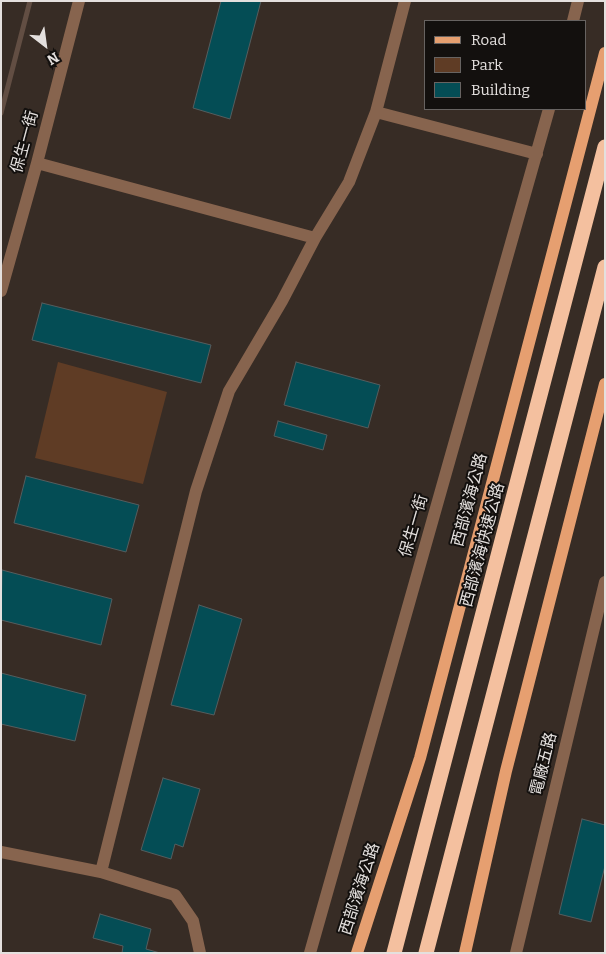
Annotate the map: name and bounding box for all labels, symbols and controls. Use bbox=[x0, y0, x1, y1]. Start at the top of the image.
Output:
north arrow bbox=[20, 20, 70, 70]
legend bbox=[424, 20, 586, 110]
text: Road bbox=[471, 31, 506, 49]
text: N bbox=[44, 48, 62, 68]
text: Park bbox=[471, 56, 503, 74]
text: Building bbox=[471, 81, 530, 99]
street label: 保生一街 bbox=[7, 109, 43, 175]
street label: 西部濱海公路 bbox=[448, 451, 492, 549]
street label: 西部濱海快速公路 bbox=[457, 481, 509, 609]
street label: 保生一街 bbox=[396, 493, 432, 559]
street label: 電廠五路 bbox=[527, 731, 561, 797]
street label: 西部濱海公路 bbox=[336, 840, 384, 938]

